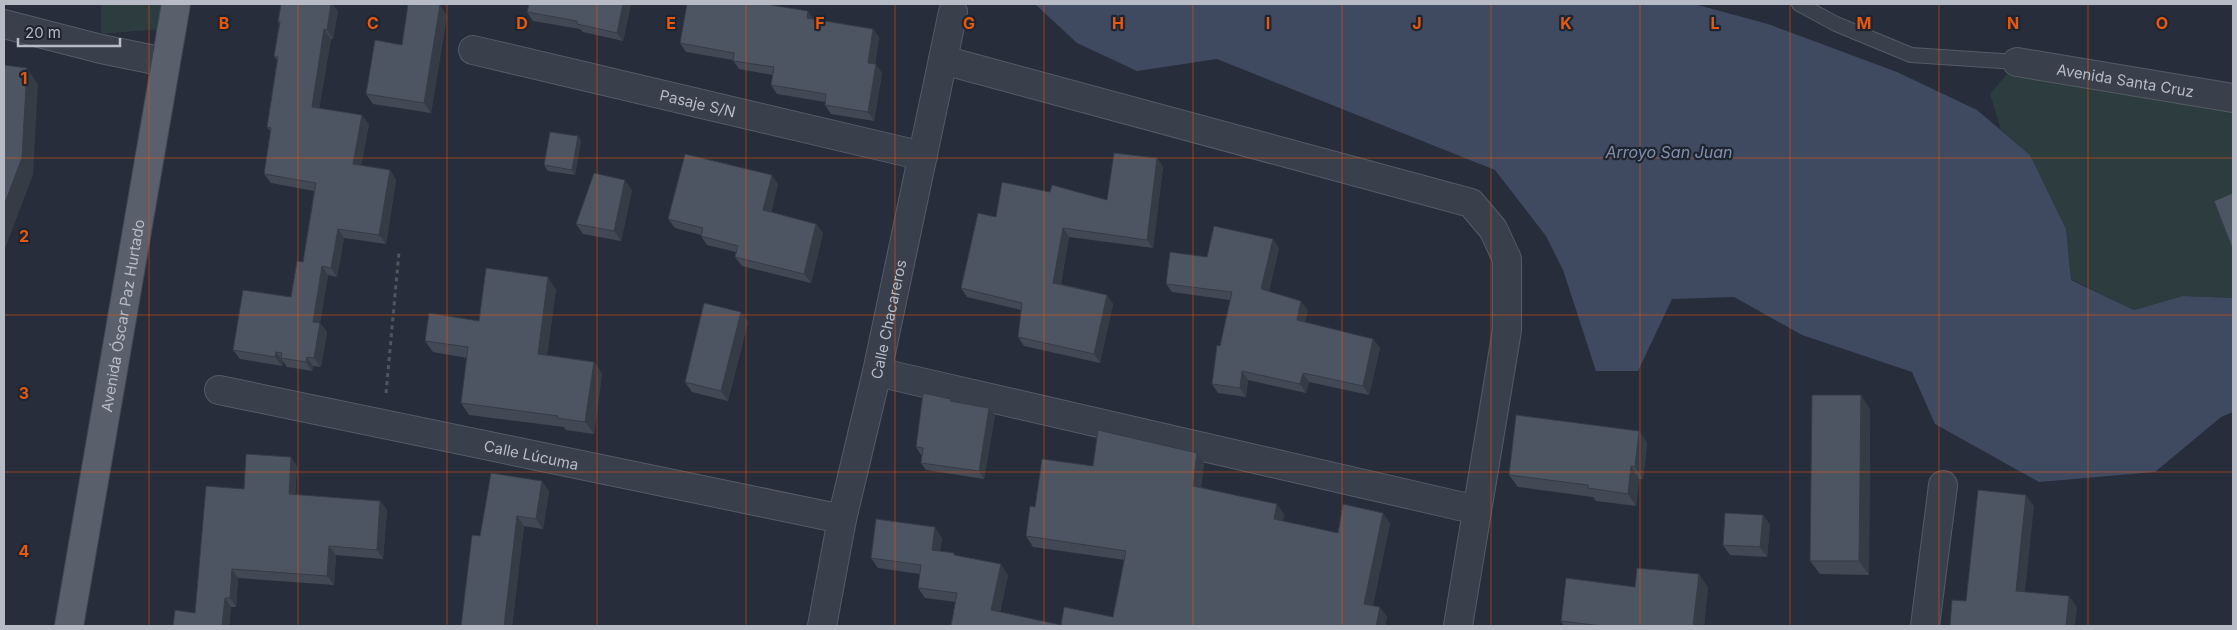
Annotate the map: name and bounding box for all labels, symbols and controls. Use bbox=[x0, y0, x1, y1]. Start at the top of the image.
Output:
text: B bbox=[219, 13, 229, 33]
text: C bbox=[367, 13, 379, 33]
text: D bbox=[516, 13, 528, 33]
text: E bbox=[666, 13, 676, 33]
text: F bbox=[815, 13, 825, 33]
text: G bbox=[963, 13, 975, 33]
text: H bbox=[1112, 13, 1124, 33]
text: I bbox=[1266, 13, 1270, 33]
text: J bbox=[1412, 13, 1422, 33]
text: K bbox=[1560, 13, 1572, 33]
text: L bbox=[1710, 13, 1720, 33]
text: M bbox=[1857, 13, 1871, 33]
text: N bbox=[2007, 13, 2019, 33]
text: O bbox=[2156, 13, 2168, 33]
scale bar bbox=[18, 15, 120, 47]
text: 20 m bbox=[25, 23, 61, 42]
street label: Avenida Santa Cruz bbox=[2055, 59, 2196, 101]
text: 1 bbox=[21, 68, 27, 88]
street label: Pasaje S/N bbox=[658, 85, 738, 121]
water label: Arroyo San Juan bbox=[1604, 142, 1733, 162]
street label: Avenida Óscar Paz Hurtado bbox=[97, 218, 148, 413]
text: 2 bbox=[19, 226, 29, 246]
street label: Calle Chacareros bbox=[866, 258, 910, 381]
text: 3 bbox=[19, 383, 29, 403]
street label: Calle Lúcuma bbox=[482, 436, 580, 474]
text: 4 bbox=[19, 541, 30, 561]

